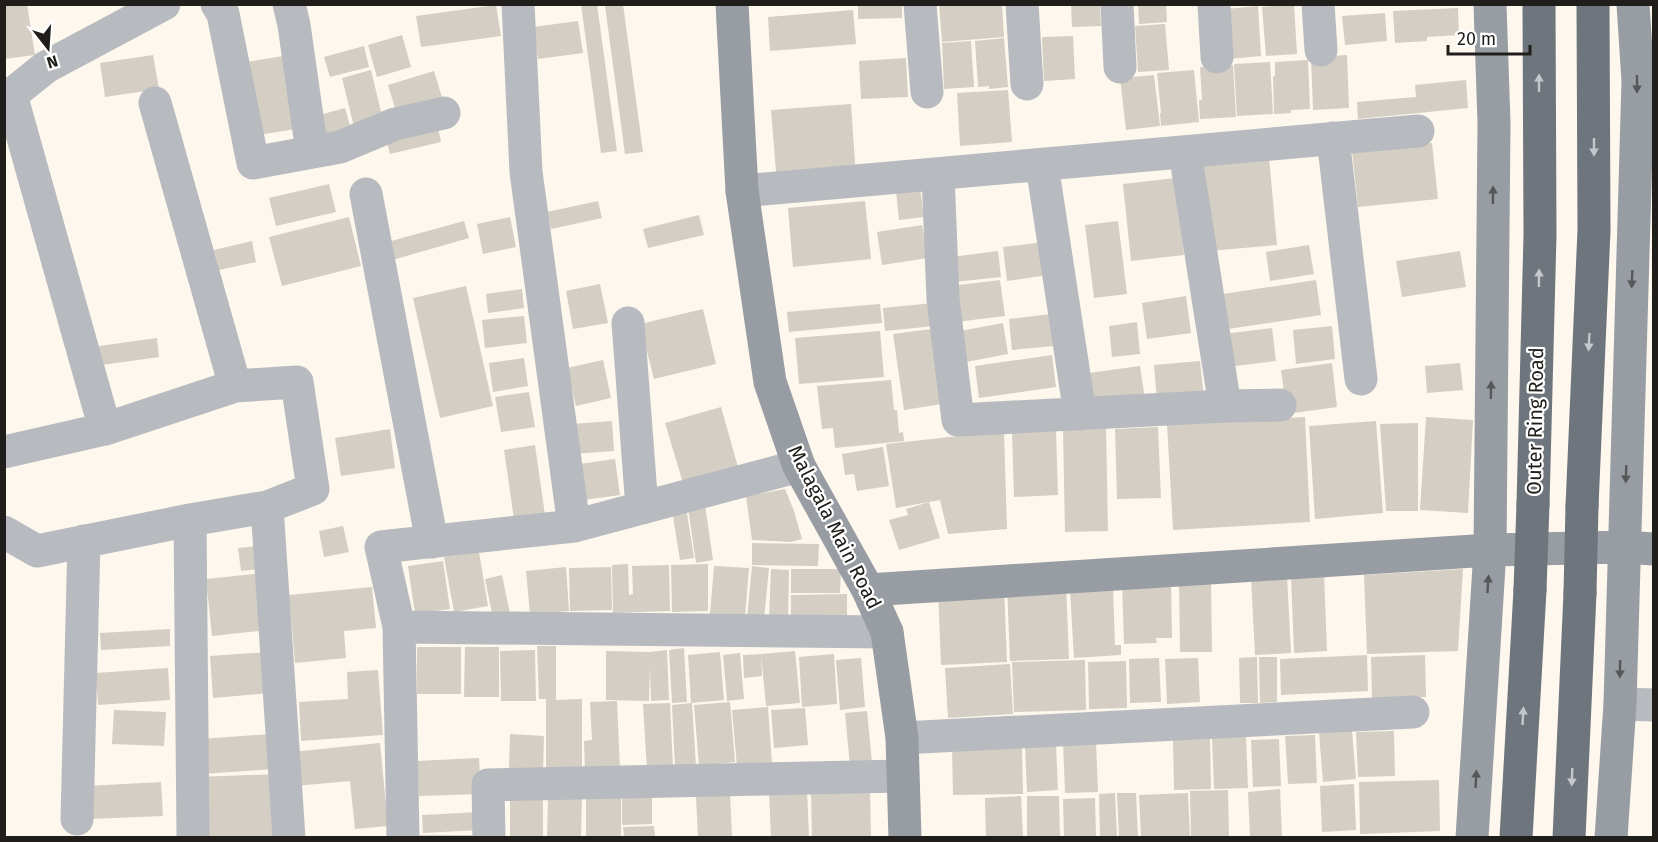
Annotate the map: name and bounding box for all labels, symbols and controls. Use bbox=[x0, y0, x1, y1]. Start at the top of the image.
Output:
north arrow bbox=[18, 18, 78, 78]
scale bar bbox=[1448, 18, 1530, 56]
text: 20 m bbox=[1457, 28, 1496, 50]
text: N bbox=[44, 51, 60, 73]
one-way arrow bbox=[1534, 73, 1544, 92]
one-way arrow bbox=[1632, 74, 1642, 93]
one-way arrow bbox=[1589, 137, 1599, 156]
one-way arrow bbox=[1488, 185, 1498, 204]
one-way arrow bbox=[1534, 268, 1543, 287]
one-way arrow bbox=[1627, 269, 1636, 288]
one-way arrow bbox=[1585, 332, 1594, 351]
street label: Outer Ring Road bbox=[1522, 347, 1548, 495]
one-way arrow bbox=[1486, 380, 1496, 399]
street label: Malagala Main Road bbox=[783, 441, 887, 613]
one-way arrow bbox=[1621, 464, 1630, 483]
one-way arrow bbox=[1483, 575, 1493, 594]
one-way arrow bbox=[1616, 659, 1625, 678]
one-way arrow bbox=[1518, 707, 1527, 726]
one-way arrow bbox=[1567, 768, 1576, 787]
one-way arrow bbox=[1471, 770, 1481, 789]

